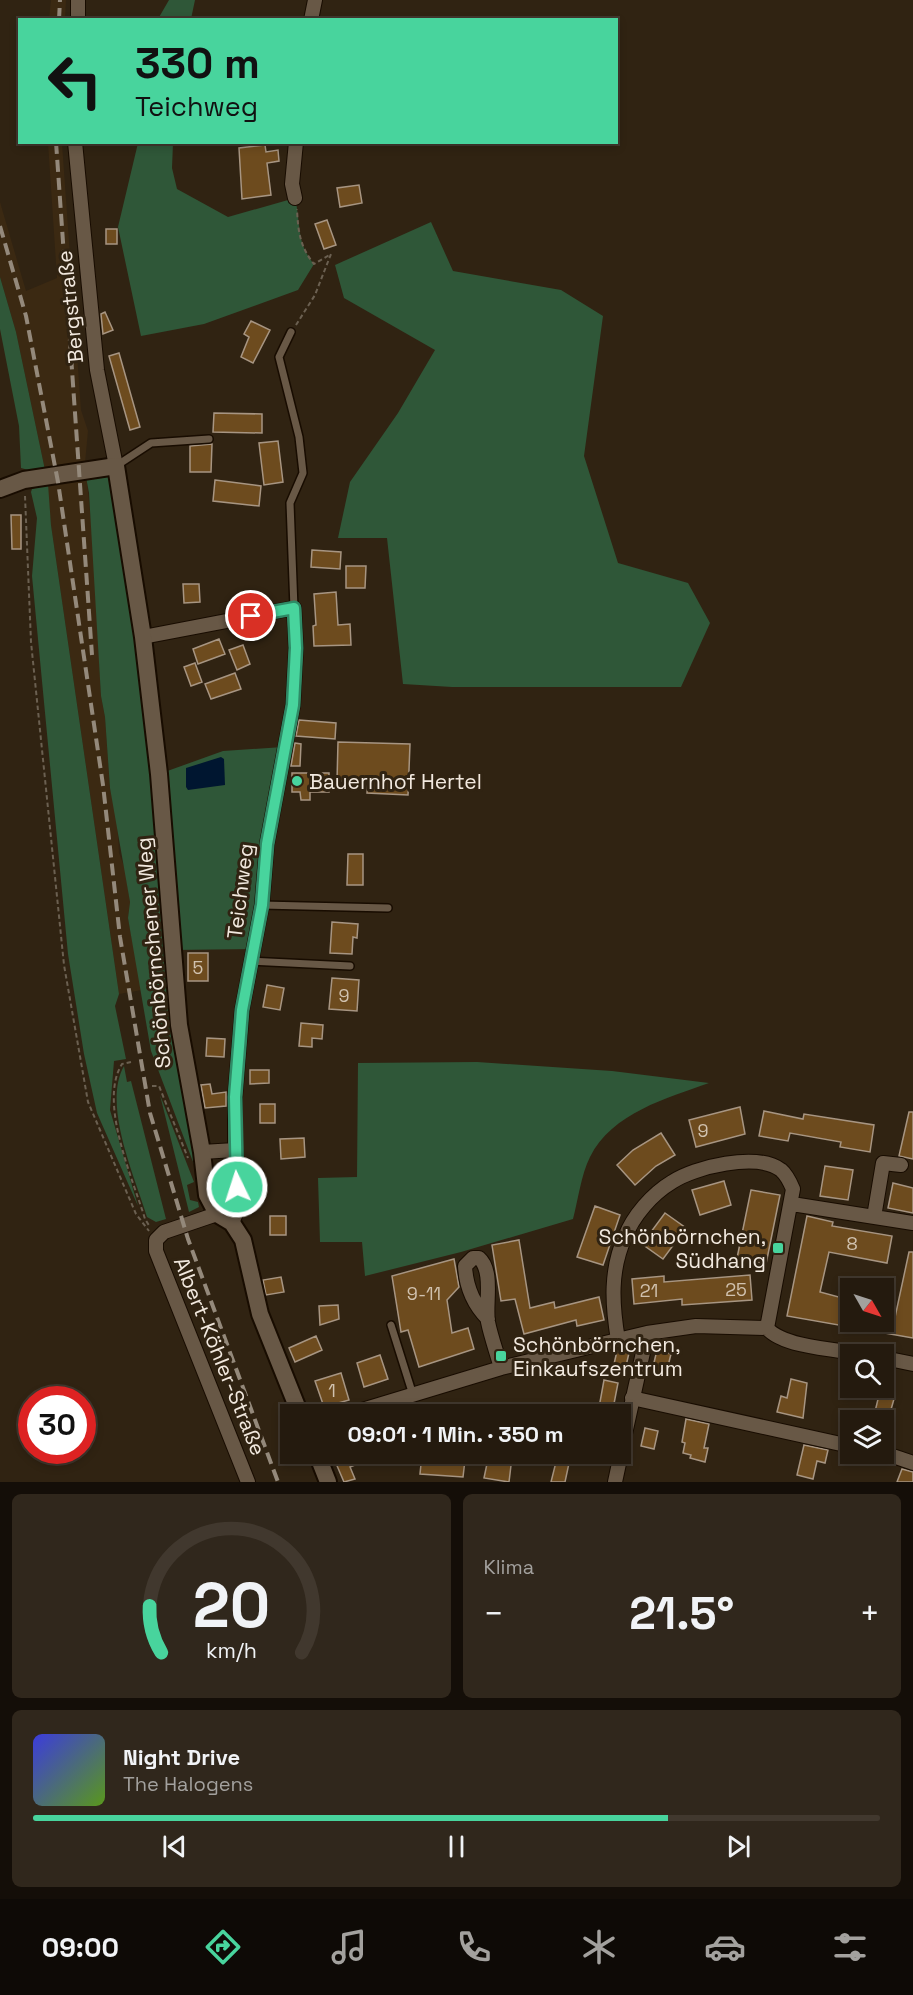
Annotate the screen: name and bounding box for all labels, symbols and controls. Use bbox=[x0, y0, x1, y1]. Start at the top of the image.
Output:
text: 330 m bbox=[135, 37, 260, 90]
icon: left bbox=[36, 42, 114, 120]
text: Teichweg bbox=[135, 89, 258, 124]
street label: Bergstraße bbox=[51, 249, 89, 365]
pin bbox=[225, 590, 276, 641]
icon: arrive bbox=[234, 599, 267, 632]
place label: Bauernhof Hertel bbox=[309, 768, 482, 795]
marker: Bauernhof Hertel bbox=[290, 774, 304, 788]
street label: Schönbörnchener Weg bbox=[129, 836, 177, 1070]
street label: Teichweg bbox=[221, 842, 259, 940]
house number: 5 bbox=[193, 956, 203, 979]
house number: 9 bbox=[338, 984, 350, 1007]
house number: 9 bbox=[697, 1119, 709, 1142]
position arrow bbox=[205, 1155, 269, 1219]
place label: Schönbörnchen, Südhang bbox=[599, 1223, 766, 1274]
house number: 8 bbox=[846, 1232, 858, 1255]
marker: Schönbörnchen, Südhang bbox=[771, 1241, 785, 1255]
street label: Albert-Köhler-Straße bbox=[168, 1253, 272, 1459]
house number: 25 bbox=[725, 1278, 747, 1301]
north arrow bbox=[840, 1278, 894, 1332]
map controls bbox=[840, 1278, 894, 1464]
house number: 21 bbox=[640, 1279, 658, 1302]
house number: 9-11 bbox=[407, 1282, 441, 1305]
place label: Schönbörnchen, Einkaufszentrum bbox=[513, 1331, 683, 1382]
button: search bbox=[840, 1344, 894, 1398]
marker: Schönbörnchen, Einkaufszentrum bbox=[494, 1349, 508, 1363]
house number: 1 bbox=[328, 1379, 336, 1402]
speed limit sign: 30 bbox=[18, 1386, 96, 1464]
button: layers bbox=[840, 1410, 894, 1464]
text: 09:01 · 1 Min. · 350 m bbox=[348, 1420, 564, 1448]
text: Klima bbox=[484, 1554, 534, 1580]
text: 20 bbox=[192, 1566, 270, 1645]
text: 21.5° bbox=[629, 1585, 734, 1642]
text: − bbox=[484, 1593, 504, 1635]
text: + bbox=[860, 1593, 880, 1635]
text: km/h bbox=[206, 1637, 257, 1664]
text: Night Drive bbox=[123, 1743, 240, 1771]
text: The Halogens bbox=[123, 1771, 253, 1797]
icon: previous bbox=[158, 1830, 191, 1863]
icon: pause bbox=[440, 1830, 473, 1863]
icon: next bbox=[722, 1830, 755, 1863]
icon: directions bbox=[202, 1926, 244, 1968]
icon: music bbox=[328, 1926, 370, 1968]
icon: phone bbox=[453, 1926, 495, 1968]
icon: climate bbox=[578, 1926, 620, 1968]
icon: car bbox=[704, 1926, 746, 1968]
icon: filters bbox=[829, 1926, 871, 1968]
text: 09:00 bbox=[42, 1930, 119, 1965]

